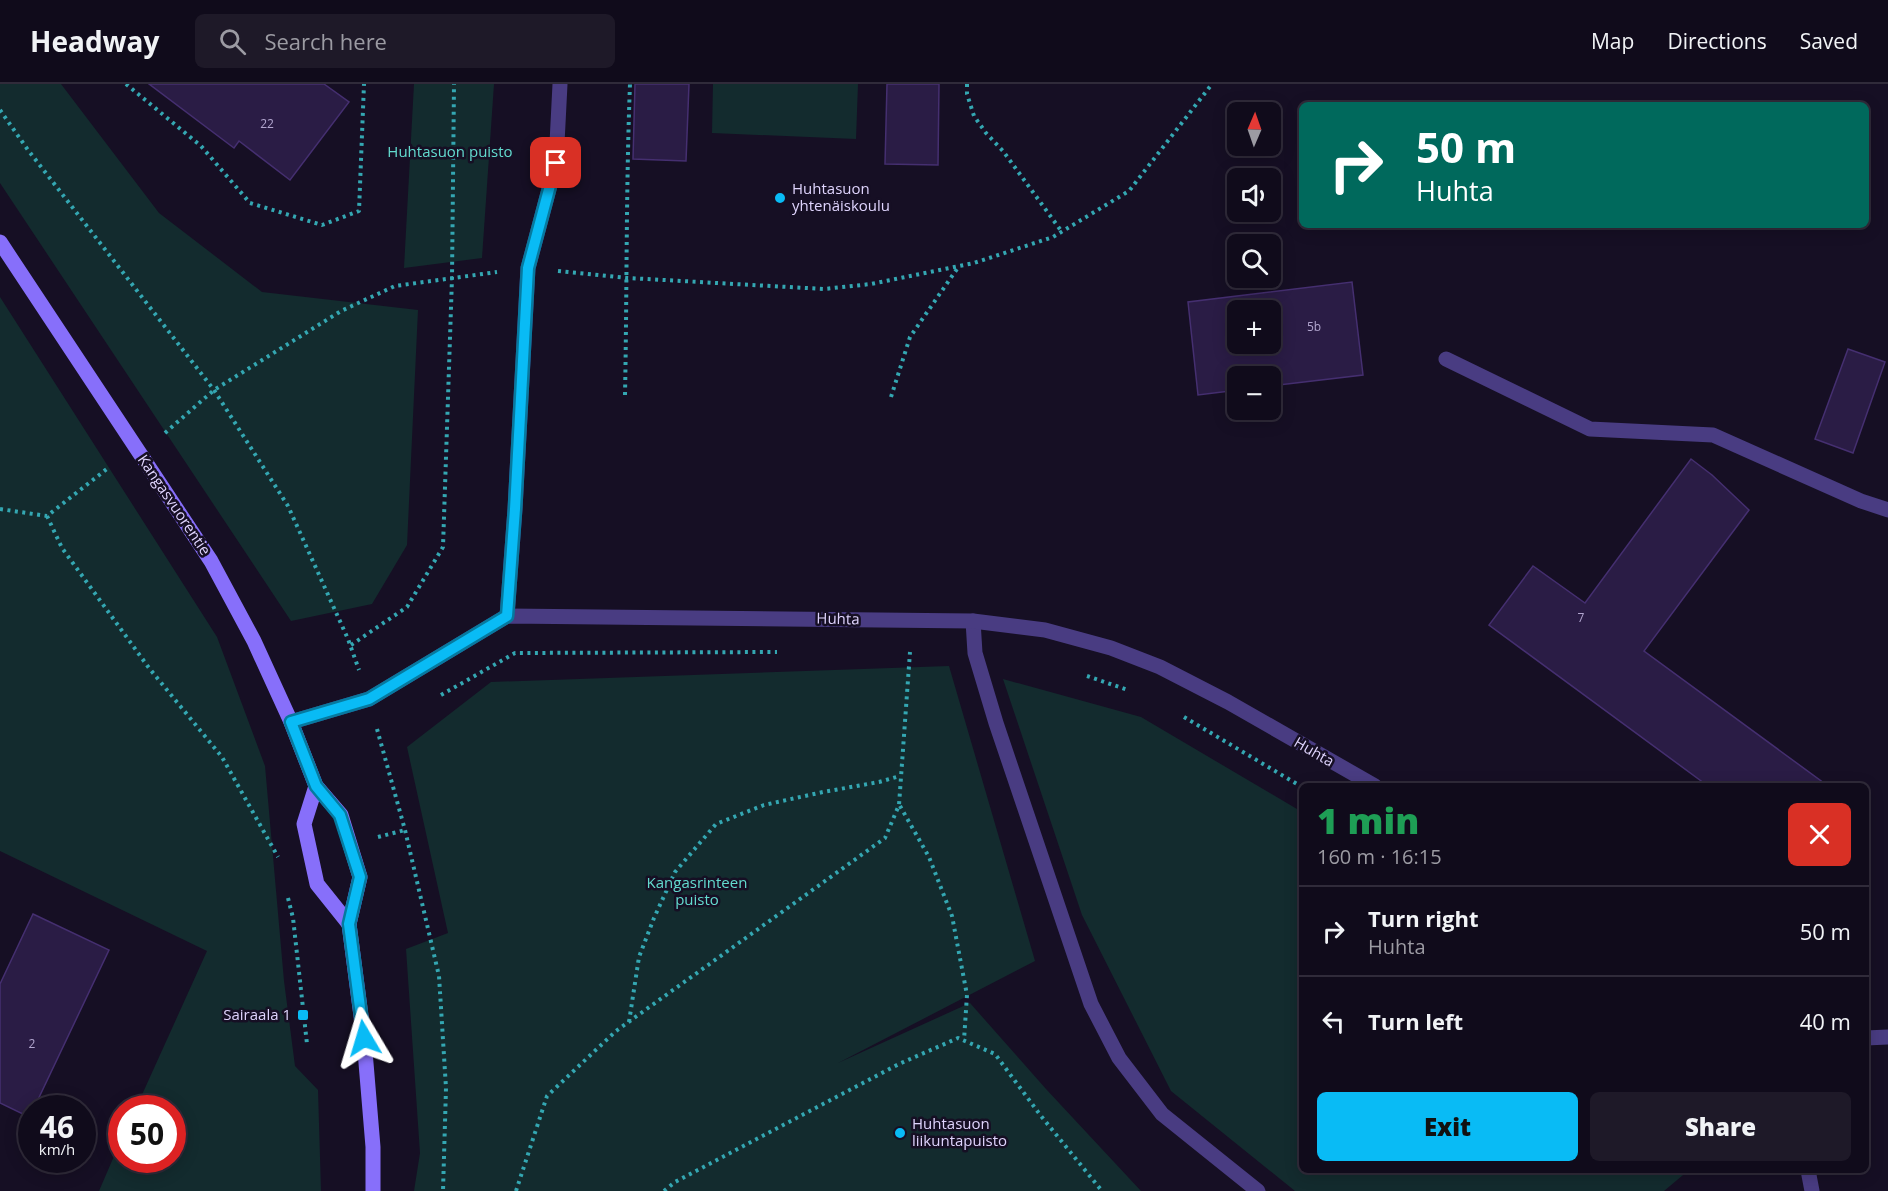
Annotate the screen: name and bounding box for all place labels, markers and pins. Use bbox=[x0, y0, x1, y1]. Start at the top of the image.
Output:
pin bbox=[530, 137, 581, 188]
place label: Huhtasuon yhtenäiskoulu bbox=[792, 178, 890, 215]
marker: Huhtasuon yhtenäiskoulu bbox=[773, 191, 787, 205]
place label: Sairaala 1 bbox=[223, 1004, 291, 1024]
marker: Sairaala 1 bbox=[296, 1008, 310, 1022]
place label: Huhtasuon liikuntapuisto bbox=[912, 1113, 1007, 1150]
marker: Huhtasuon liikuntapuisto bbox=[893, 1126, 907, 1140]

